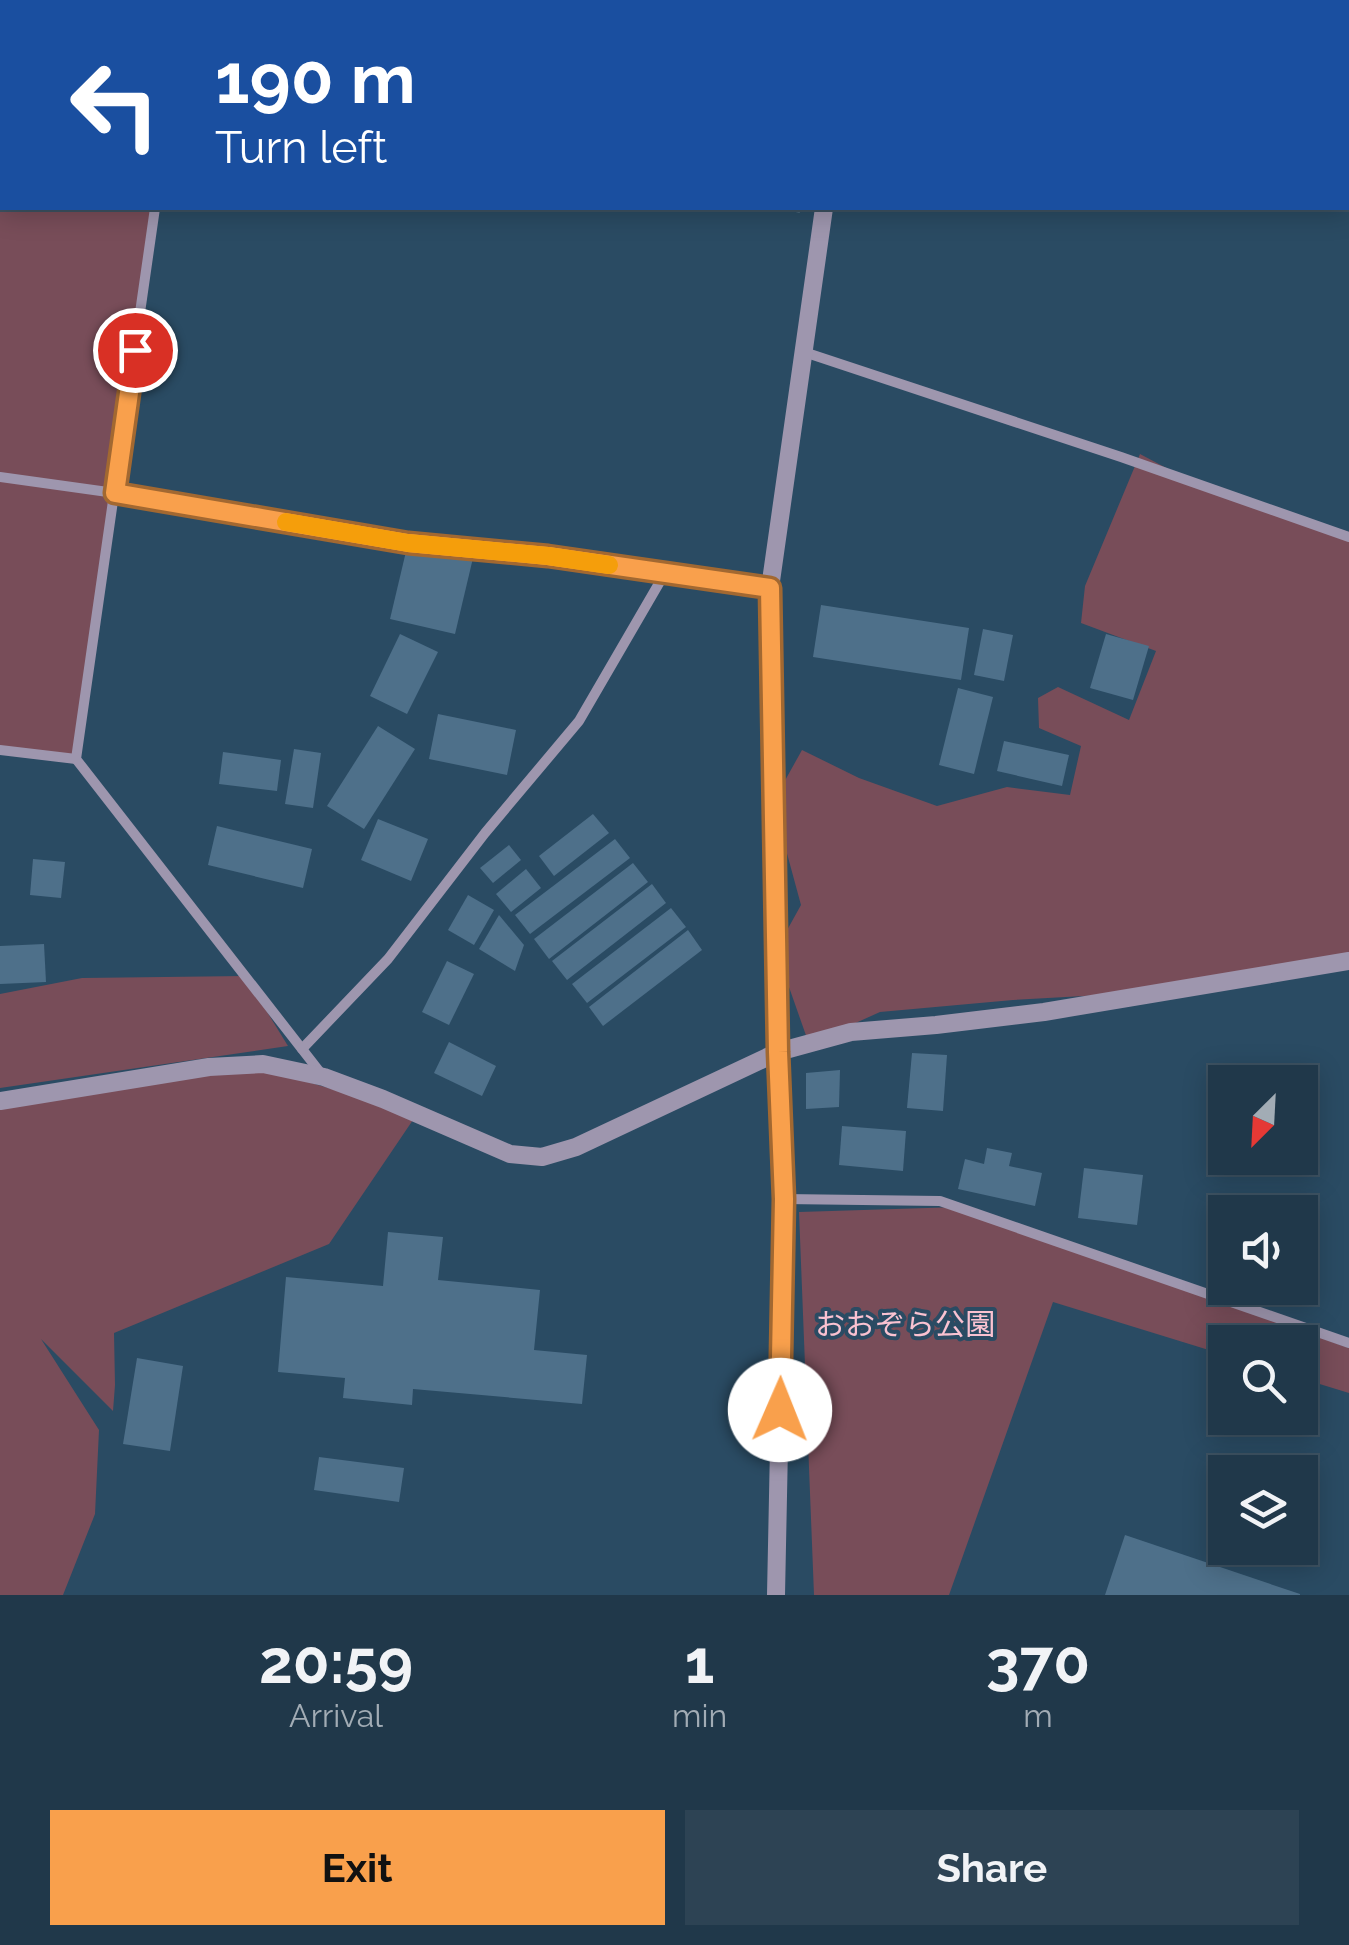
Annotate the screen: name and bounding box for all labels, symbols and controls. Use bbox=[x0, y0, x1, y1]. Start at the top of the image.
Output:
text: 190 m bbox=[215, 37, 416, 119]
icon: left bbox=[50, 40, 180, 170]
text: Turn left bbox=[215, 121, 387, 174]
pin bbox=[93, 308, 178, 393]
icon: arrive bbox=[108, 323, 163, 378]
north arrow bbox=[1208, 1065, 1318, 1175]
map controls bbox=[1208, 1065, 1318, 1565]
button: sound bbox=[1208, 1195, 1318, 1305]
park label: おおぞら公園 bbox=[815, 1307, 995, 1342]
button: search bbox=[1208, 1325, 1318, 1435]
position arrow bbox=[728, 1358, 832, 1462]
button: layers bbox=[1208, 1455, 1318, 1565]
text: 20:59 bbox=[259, 1627, 413, 1697]
text: 1 bbox=[685, 1627, 714, 1697]
text: 370 bbox=[986, 1627, 1090, 1697]
text: Arrival bbox=[289, 1697, 383, 1734]
text: min bbox=[672, 1697, 727, 1734]
text: m bbox=[1023, 1697, 1053, 1734]
button: Exit bbox=[50, 1810, 665, 1925]
button: Share bbox=[685, 1810, 1299, 1925]

